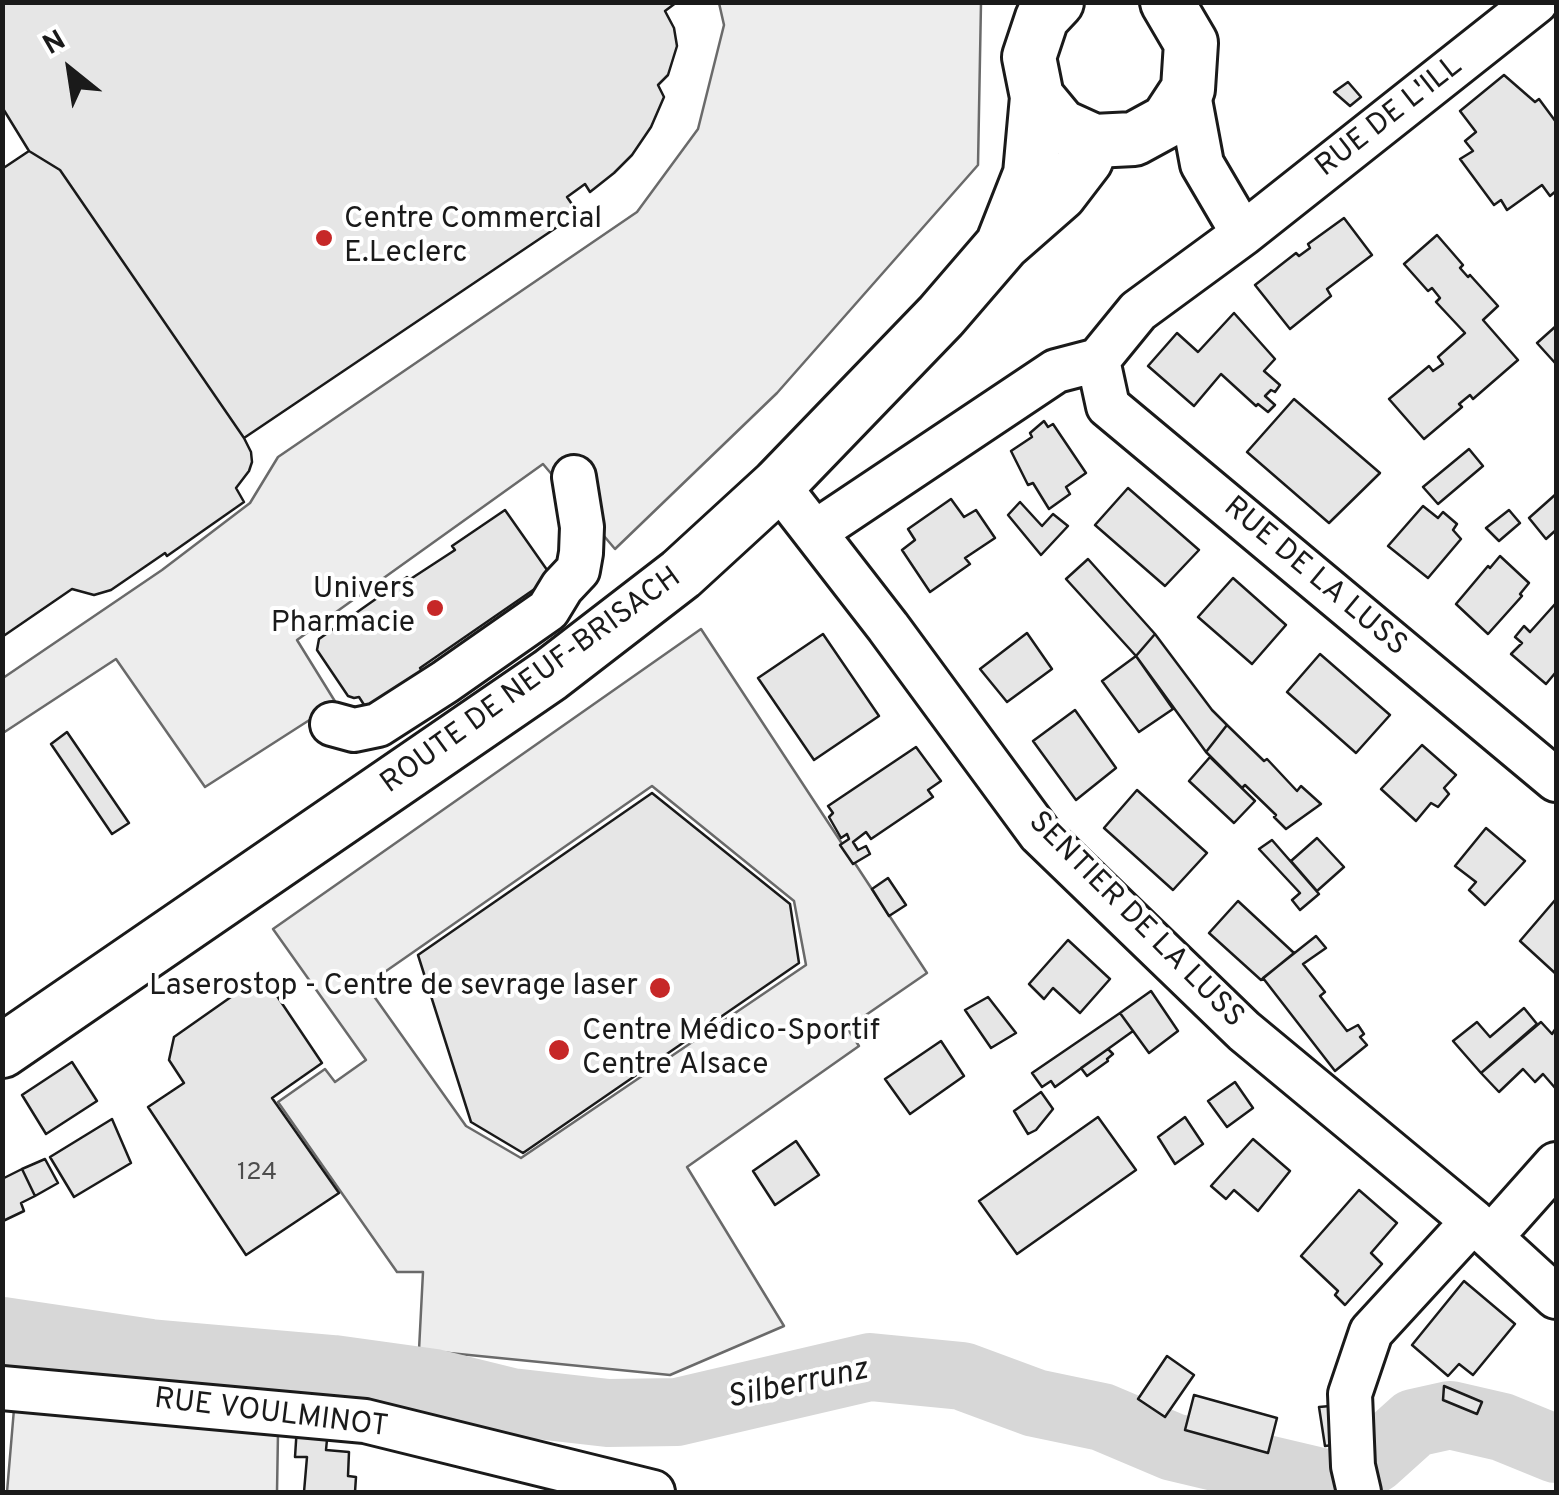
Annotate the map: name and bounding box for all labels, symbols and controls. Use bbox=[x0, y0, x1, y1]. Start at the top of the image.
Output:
north arrow bbox=[20, 20, 120, 120]
text: N bbox=[37, 23, 73, 65]
street label: RUE DE L'ILL bbox=[1310, 50, 1470, 186]
place label: Centre Commercial E.Leclerc bbox=[344, 203, 602, 274]
marker: Centre Commercial E.Leclerc bbox=[313, 227, 335, 249]
street label: RUE DE LA LUSS bbox=[1215, 491, 1413, 665]
street label: ROUTE DE NEUF-BRISACH bbox=[375, 561, 689, 803]
place label: Univers Pharmacie bbox=[271, 573, 415, 644]
marker: Univers Pharmacie bbox=[424, 597, 446, 619]
street label: SENTIER DE LA LUSS bbox=[1020, 806, 1250, 1036]
place label: Laserostop - Centre de sevrage laser bbox=[149, 970, 638, 1006]
marker: Laserostop - Centre de sevrage laser bbox=[647, 975, 673, 1001]
place label: Centre Médico-Sportif Centre Alsace bbox=[582, 1015, 880, 1086]
marker: Centre Médico-Sportif Centre Alsace bbox=[546, 1037, 572, 1063]
house number: 124 bbox=[237, 1159, 277, 1189]
water label: Silberrunz bbox=[724, 1352, 872, 1420]
street label: RUE VOULMINOT bbox=[152, 1383, 390, 1447]

